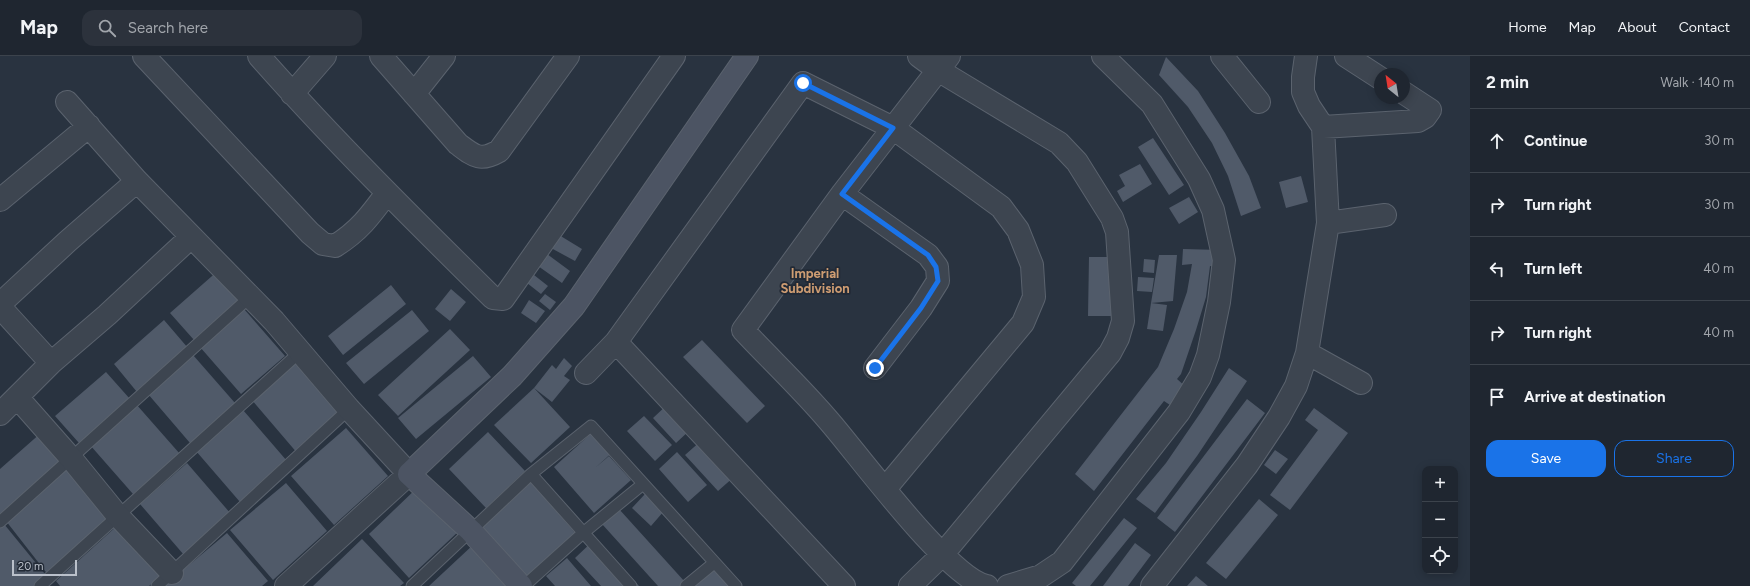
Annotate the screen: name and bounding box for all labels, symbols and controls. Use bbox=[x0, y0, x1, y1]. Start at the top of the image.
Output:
search box bbox=[82, 10, 362, 46]
text: Map bbox=[20, 16, 58, 39]
icon: search bbox=[96, 17, 118, 39]
text: Search here bbox=[128, 19, 208, 37]
text: Home bbox=[1508, 19, 1547, 36]
text: Map bbox=[1569, 19, 1596, 36]
text: About bbox=[1618, 19, 1657, 36]
text: Contact bbox=[1679, 19, 1730, 36]
north arrow bbox=[1374, 68, 1410, 104]
text: 2 min bbox=[1486, 72, 1529, 92]
route start bbox=[794, 74, 812, 92]
text: Walk · 140 m bbox=[1660, 75, 1734, 90]
icon: ahead bbox=[1486, 130, 1508, 152]
text: Continue bbox=[1524, 132, 1587, 150]
text: 30 m bbox=[1704, 133, 1734, 148]
icon: right bbox=[1486, 194, 1508, 216]
text: Turn right bbox=[1524, 196, 1592, 214]
text: 30 m bbox=[1704, 197, 1734, 212]
icon: left bbox=[1486, 258, 1508, 280]
text: Turn left bbox=[1524, 260, 1582, 278]
text: 40 m bbox=[1703, 261, 1734, 276]
district label: Imperial Subdivision bbox=[780, 266, 850, 296]
icon: right bbox=[1486, 322, 1508, 344]
text: Turn right bbox=[1524, 324, 1592, 342]
text: 40 m bbox=[1703, 325, 1734, 340]
route end bbox=[866, 359, 884, 377]
icon: arrive bbox=[1486, 386, 1508, 408]
text: Arrive at destination bbox=[1524, 388, 1665, 406]
button: Save bbox=[1486, 440, 1606, 477]
button: Share bbox=[1614, 440, 1734, 477]
map controls bbox=[1422, 466, 1458, 574]
button: + bbox=[1422, 466, 1458, 502]
button: − bbox=[1422, 502, 1458, 538]
button: locate bbox=[1422, 538, 1458, 574]
scale bar bbox=[12, 558, 77, 577]
text: 20 m bbox=[18, 560, 43, 573]

